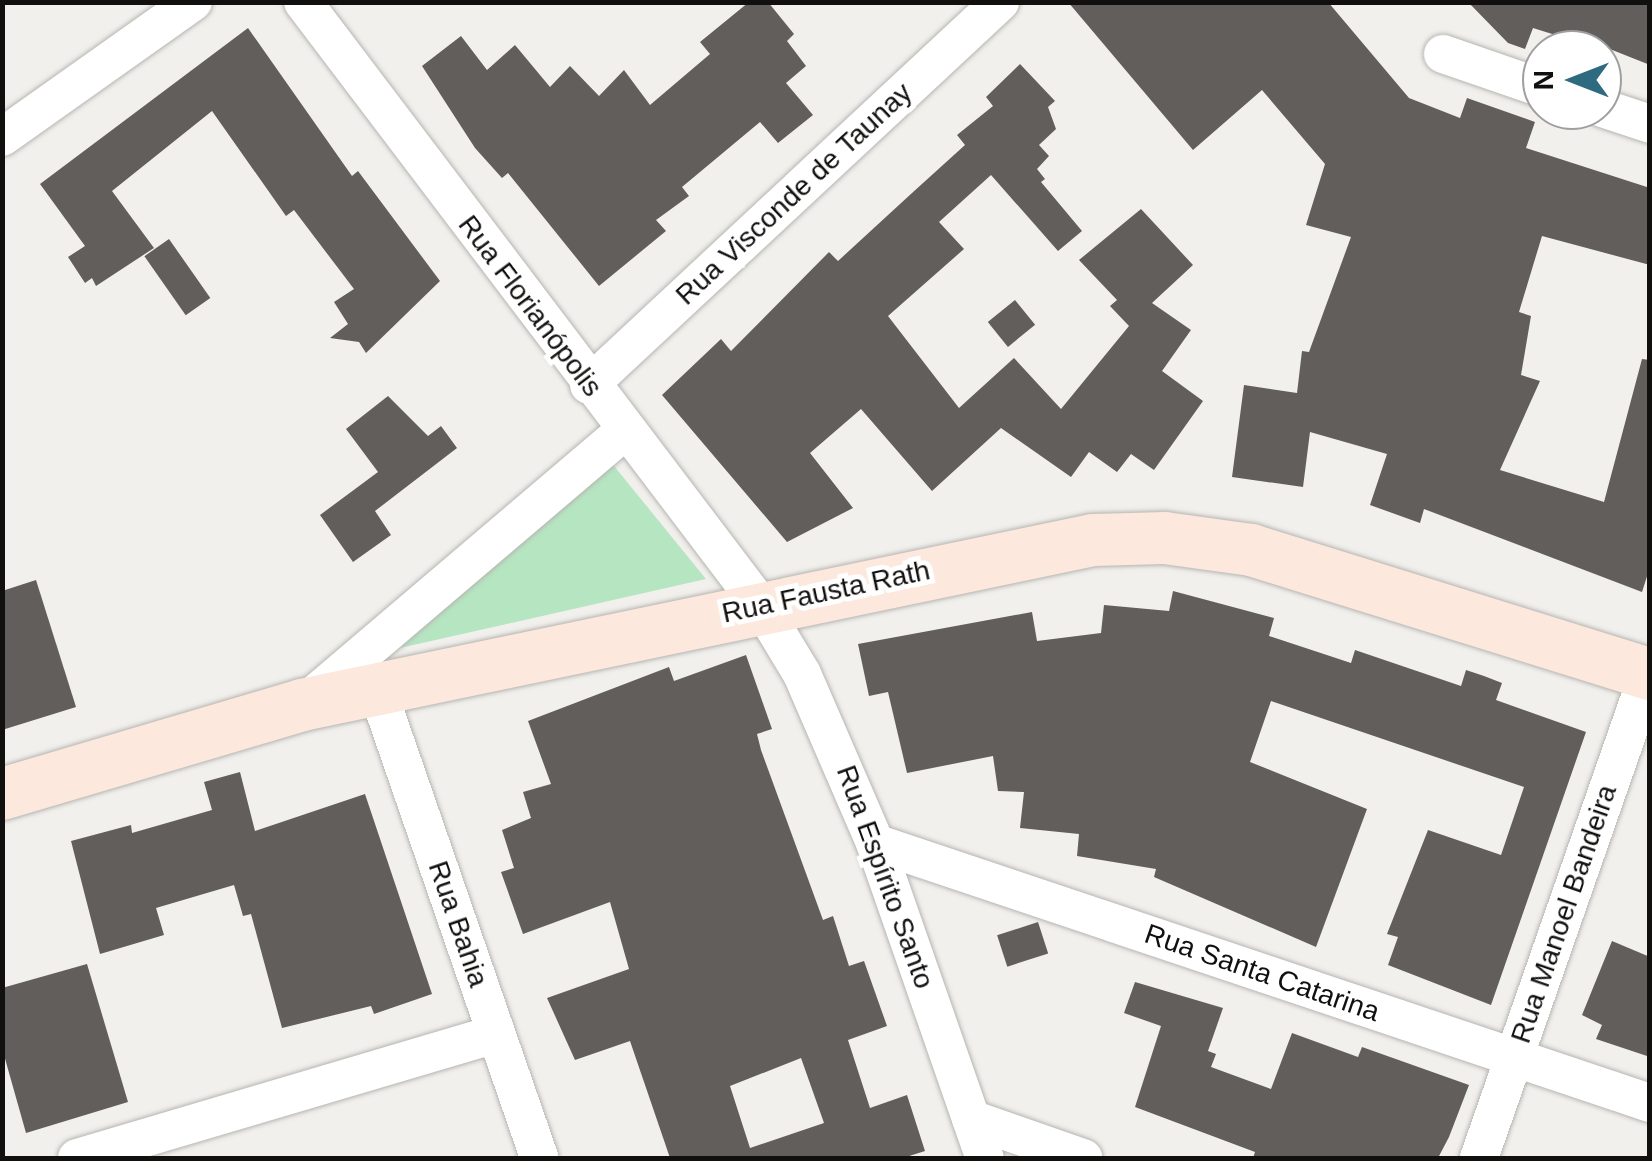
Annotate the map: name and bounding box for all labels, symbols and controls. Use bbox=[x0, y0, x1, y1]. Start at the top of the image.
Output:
north arrow bbox=[1522, 30, 1622, 130]
text: N bbox=[1528, 70, 1559, 90]
street label: Rua Visconde de Taunay bbox=[669, 76, 919, 312]
street label: Rua Florianópolis bbox=[451, 209, 609, 403]
street label: Rua Fausta Rath bbox=[719, 554, 933, 630]
street label: Rua Espírito Santo bbox=[829, 761, 941, 993]
street label: Rua Manoel Bandeira bbox=[1504, 780, 1624, 1048]
street label: Rua Bahia bbox=[421, 857, 495, 991]
street label: Rua Santa Catarina bbox=[1140, 917, 1384, 1029]

